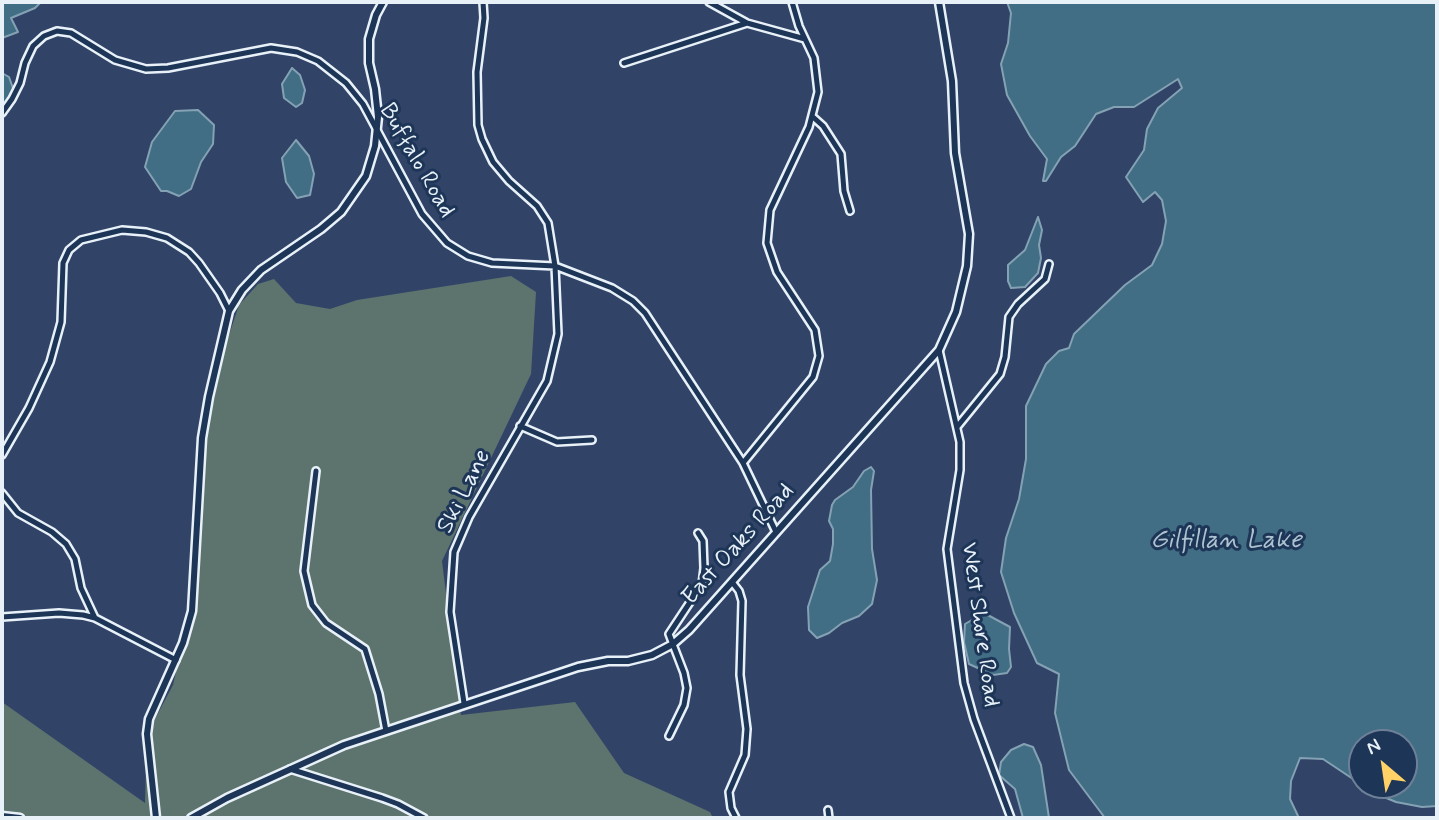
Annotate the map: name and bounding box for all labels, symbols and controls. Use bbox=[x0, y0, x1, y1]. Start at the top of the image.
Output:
street label: Buffalo Road bbox=[372, 99, 460, 223]
street label: Ski Lane bbox=[432, 445, 498, 539]
street label: East Oaks Road bbox=[677, 478, 801, 612]
water label: Gilfillan Lake bbox=[1150, 526, 1302, 558]
street label: West Shore Road bbox=[953, 541, 1005, 709]
north arrow bbox=[1348, 729, 1418, 799]
text: N bbox=[1362, 733, 1385, 761]

